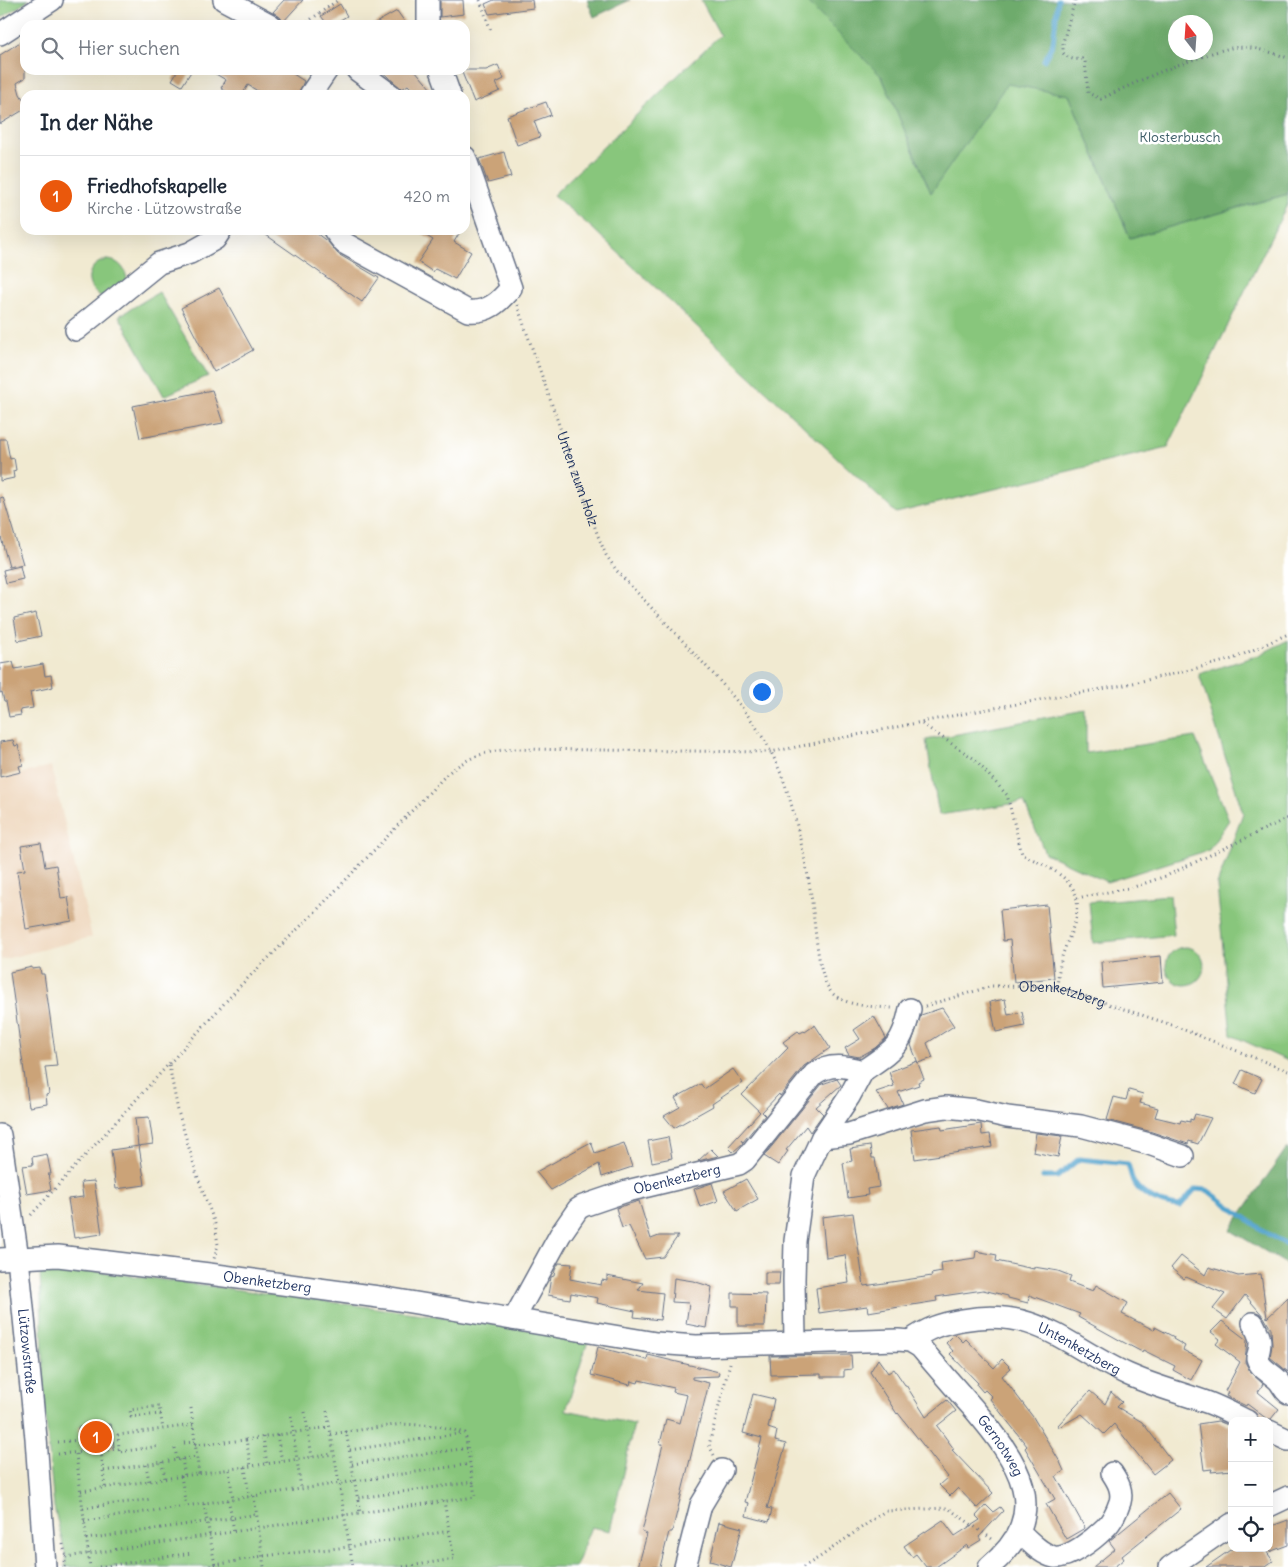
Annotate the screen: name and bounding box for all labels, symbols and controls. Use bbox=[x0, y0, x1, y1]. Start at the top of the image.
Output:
north arrow bbox=[1168, 15, 1213, 60]
search box bbox=[20, 20, 470, 75]
icon: search bbox=[38, 34, 66, 62]
text: Hier suchen bbox=[78, 36, 180, 60]
text: In der Nähe bbox=[40, 109, 153, 136]
park label: Klosterbusch bbox=[1139, 128, 1221, 146]
text: Friedhofskapelle bbox=[87, 174, 227, 198]
text: 1 bbox=[53, 186, 59, 206]
text: 420 m bbox=[404, 186, 450, 206]
text: Kirche · Lützowstraße bbox=[87, 198, 242, 218]
street label: Unten zum Holz bbox=[553, 429, 603, 529]
your location bbox=[749, 679, 775, 705]
street label: Obenketzberg bbox=[1018, 977, 1108, 1011]
street label: Obenketzberg bbox=[632, 1160, 722, 1198]
street label: Obenketzberg bbox=[222, 1267, 313, 1297]
street label: Lützowstraße bbox=[14, 1308, 41, 1395]
street label: Untenketzberg bbox=[1035, 1318, 1124, 1379]
street label: Gernotweg bbox=[974, 1411, 1027, 1479]
map controls bbox=[1228, 1417, 1273, 1552]
button: + bbox=[1228, 1417, 1273, 1462]
pin: 1 bbox=[80, 1418, 112, 1456]
button: − bbox=[1228, 1462, 1273, 1507]
button: locate bbox=[1228, 1507, 1273, 1552]

